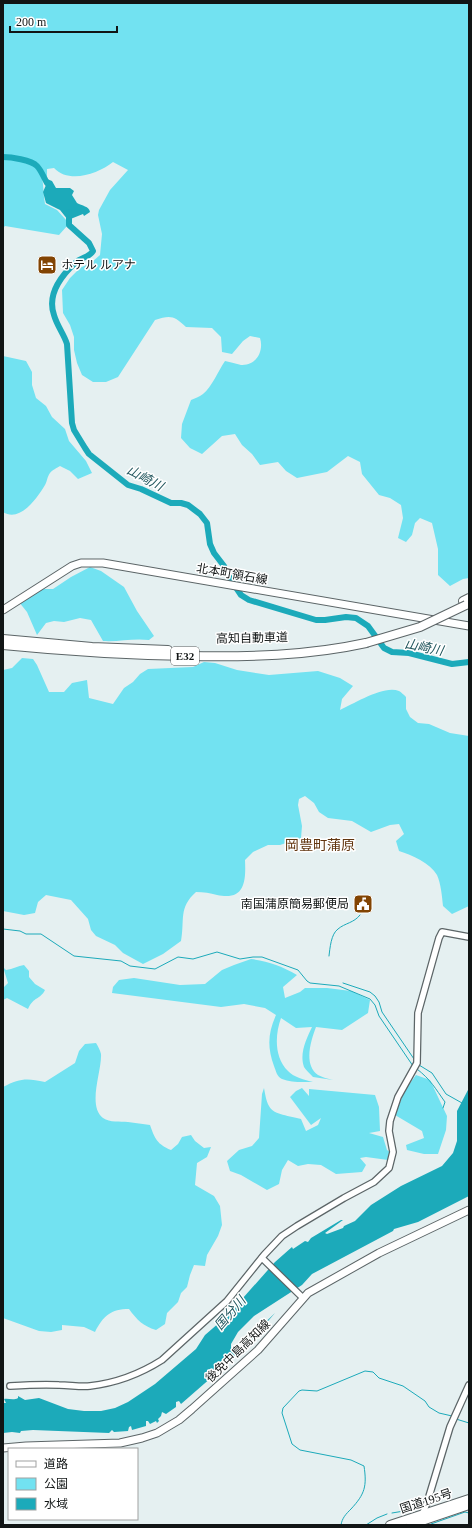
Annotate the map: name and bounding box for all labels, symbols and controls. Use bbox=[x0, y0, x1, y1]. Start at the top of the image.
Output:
scale bar bbox=[10, 8, 117, 34]
text: 200 m bbox=[16, 15, 47, 29]
hotel icon: ホテル ルアナ bbox=[36, 254, 58, 276]
place label: ホテル ルアナ bbox=[61, 258, 136, 272]
water label: 山崎川 bbox=[124, 462, 167, 495]
street label: 北本町領石線 bbox=[195, 561, 269, 587]
street label: 高知自動車道 bbox=[216, 630, 288, 646]
water label: 山崎川 bbox=[403, 636, 447, 658]
road number: E32 bbox=[171, 647, 199, 665]
district label: 岡豊町蒲原 bbox=[285, 838, 355, 853]
public building icon: 南国蒲原簡易郵便局 bbox=[352, 893, 374, 915]
place label: 南国蒲原簡易郵便局 bbox=[241, 897, 349, 911]
water label: 国分川 bbox=[212, 1292, 250, 1333]
street label: 後免中島高知線 bbox=[203, 1317, 273, 1385]
legend bbox=[8, 1448, 138, 1520]
text: 道路 bbox=[44, 1457, 68, 1471]
text: 公園 bbox=[44, 1477, 68, 1491]
street label: 国道195号 bbox=[398, 1486, 454, 1516]
text: 水域 bbox=[44, 1497, 68, 1511]

